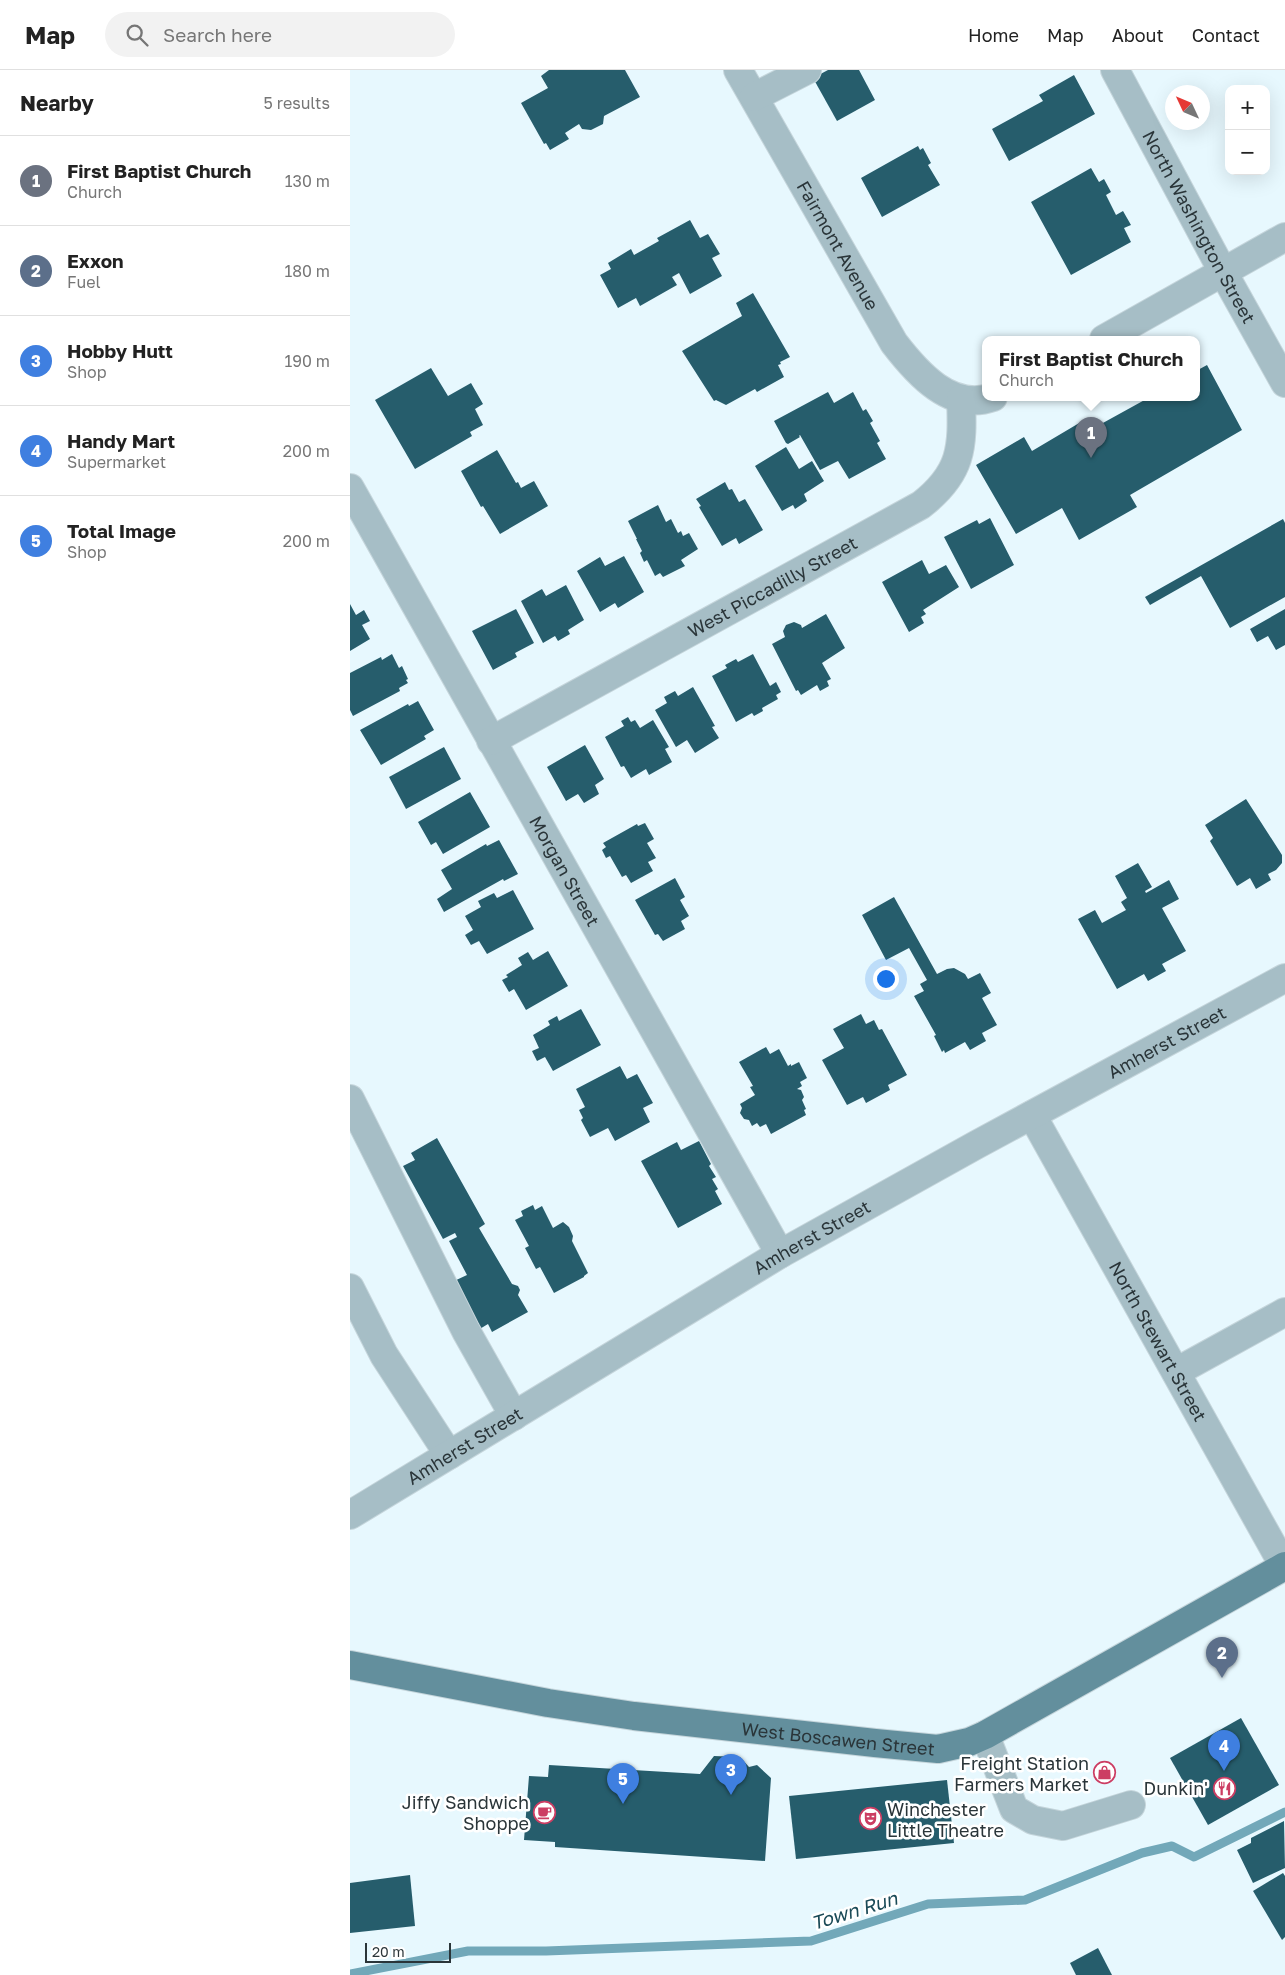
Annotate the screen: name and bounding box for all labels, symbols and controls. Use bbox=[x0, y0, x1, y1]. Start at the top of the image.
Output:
search box bbox=[105, 12, 455, 57]
text: Map bbox=[25, 20, 75, 49]
icon: search bbox=[123, 21, 151, 49]
text: Search here bbox=[163, 23, 272, 46]
text: Home bbox=[968, 24, 1019, 46]
text: Map bbox=[1047, 24, 1084, 46]
text: About bbox=[1112, 24, 1164, 46]
text: Contact bbox=[1192, 24, 1260, 46]
north arrow bbox=[1165, 85, 1210, 130]
map controls bbox=[1225, 85, 1270, 175]
button: + bbox=[1225, 85, 1270, 130]
text: Nearby bbox=[20, 90, 94, 116]
text: 5 results bbox=[264, 93, 330, 113]
street label: North Washington Street bbox=[1138, 127, 1260, 327]
button: − bbox=[1225, 130, 1270, 175]
text: First Baptist Church bbox=[67, 159, 251, 182]
text: 1 bbox=[32, 171, 40, 191]
text: 130 m bbox=[285, 171, 330, 191]
street label: Fairmont Avenue bbox=[793, 177, 884, 314]
text: Church bbox=[67, 182, 122, 202]
text: Exxon bbox=[67, 249, 124, 272]
text: 2 bbox=[31, 261, 41, 281]
text: 180 m bbox=[284, 261, 330, 281]
text: Fuel bbox=[67, 272, 101, 292]
popup bbox=[982, 336, 1200, 401]
text: Hobby Hutt bbox=[67, 339, 173, 362]
text: First Baptist Church bbox=[999, 347, 1183, 370]
text: 3 bbox=[31, 351, 41, 371]
text: 190 m bbox=[284, 351, 330, 371]
text: Shop bbox=[67, 362, 107, 382]
text: Church bbox=[999, 370, 1054, 390]
pin: 1 bbox=[1075, 417, 1107, 458]
text: Handy Mart bbox=[67, 429, 175, 452]
text: 4 bbox=[31, 441, 41, 461]
text: 200 m bbox=[283, 441, 330, 461]
text: Supermarket bbox=[67, 452, 166, 472]
text: Total Image bbox=[67, 519, 176, 542]
text: 5 bbox=[31, 531, 41, 551]
text: 200 m bbox=[283, 531, 330, 551]
street label: West Piccadilly Street bbox=[684, 531, 861, 642]
text: Shop bbox=[67, 542, 107, 562]
street label: Morgan Street bbox=[525, 812, 605, 930]
your location bbox=[873, 966, 899, 992]
street label: Amherst Street bbox=[1104, 1001, 1230, 1083]
street label: Amherst Street bbox=[749, 1195, 874, 1279]
street label: North Stewart Street bbox=[1105, 1257, 1212, 1425]
street label: Amherst Street bbox=[403, 1402, 526, 1489]
pin: 2 bbox=[1206, 1637, 1238, 1678]
street label: West Boscawen Street bbox=[740, 1717, 936, 1760]
pin: 4 bbox=[1208, 1730, 1240, 1771]
place label: Freight Station Farmers Market bbox=[954, 1752, 1089, 1795]
pin: 3 bbox=[715, 1754, 747, 1795]
shop icon: Freight Station Farmers Market bbox=[1093, 1761, 1117, 1785]
pin: 5 bbox=[607, 1763, 639, 1804]
restaurant icon: Dunkin' bbox=[1212, 1776, 1236, 1800]
place label: Dunkin' bbox=[1144, 1777, 1208, 1799]
place label: Jiffy Sandwich Shoppe bbox=[402, 1791, 529, 1834]
place label: Winchester Little Theatre bbox=[887, 1798, 1004, 1841]
cafe icon: Jiffy Sandwich Shoppe bbox=[533, 1800, 557, 1824]
theatre icon: Winchester Little Theatre bbox=[859, 1807, 883, 1831]
water label: Town Run bbox=[808, 1886, 901, 1934]
scale bar bbox=[365, 1940, 451, 1963]
text: 20 m bbox=[372, 1943, 405, 1960]

